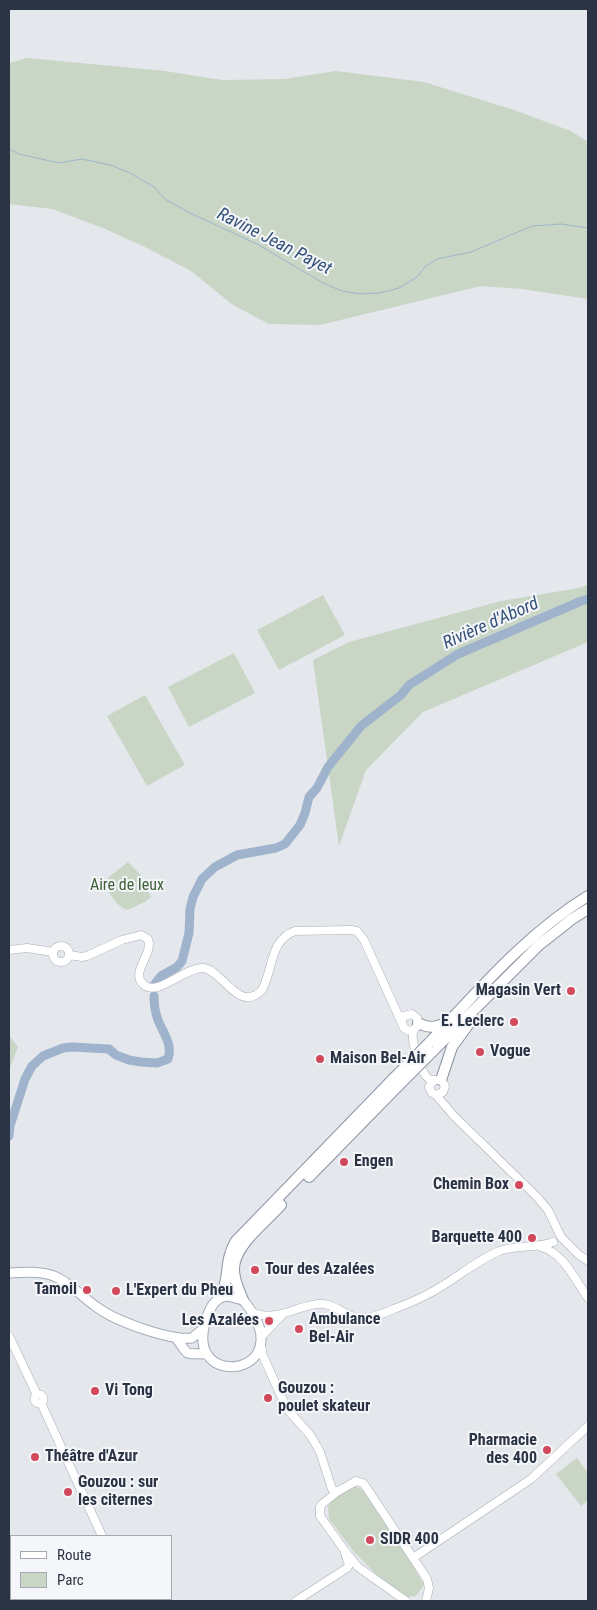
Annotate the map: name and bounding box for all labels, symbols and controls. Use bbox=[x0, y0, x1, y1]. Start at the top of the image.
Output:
water label: Ravine Jean Payet bbox=[213, 204, 335, 280]
water label: Rivière d'Abord bbox=[440, 593, 542, 655]
park label: Aire de Ieux bbox=[90, 876, 164, 896]
place label: Magasin Vert bbox=[476, 981, 561, 1001]
marker: Magasin Vert bbox=[565, 985, 577, 997]
place label: E. Leclerc bbox=[441, 1012, 504, 1032]
marker: E. Leclerc bbox=[508, 1016, 520, 1028]
place label: Vogue bbox=[490, 1042, 530, 1062]
marker: Vogue bbox=[474, 1046, 486, 1058]
place label: Maison Bel-Air bbox=[330, 1049, 426, 1069]
marker: Maison Bel-Air bbox=[314, 1053, 326, 1065]
place label: Engen bbox=[354, 1152, 393, 1172]
marker: Engen bbox=[338, 1156, 350, 1168]
place label: Chemin Box bbox=[433, 1175, 509, 1195]
marker: Chemin Box bbox=[513, 1179, 525, 1191]
place label: Barquette 400 bbox=[431, 1228, 522, 1248]
marker: Barquette 400 bbox=[526, 1232, 538, 1244]
place label: Tour des Azalées bbox=[265, 1260, 374, 1280]
marker: Tour des Azalées bbox=[249, 1264, 261, 1276]
place label: Tamoil bbox=[34, 1280, 77, 1300]
place label: L'Expert du Pheu bbox=[126, 1281, 233, 1301]
marker: Tamoil bbox=[81, 1284, 93, 1296]
marker: L'Expert du Pheu bbox=[110, 1285, 122, 1297]
place label: Ambulance Bel-Air bbox=[309, 1310, 380, 1348]
place label: Les Azalées bbox=[182, 1311, 259, 1331]
marker: Les Azalées bbox=[263, 1315, 275, 1327]
marker: Ambulance Bel-Air bbox=[293, 1323, 305, 1335]
place label: Gouzou : poulet skateur bbox=[278, 1379, 370, 1417]
place label: Vi Tong bbox=[105, 1381, 153, 1401]
marker: Vi Tong bbox=[89, 1385, 101, 1397]
marker: Gouzou : poulet skateur bbox=[262, 1392, 274, 1404]
place label: Pharmacie des 400 bbox=[469, 1431, 537, 1469]
marker: Pharmacie des 400 bbox=[541, 1444, 553, 1456]
place label: Théâtre d'Azur bbox=[45, 1447, 138, 1467]
marker: Théâtre d'Azur bbox=[29, 1451, 41, 1463]
place label: Gouzou : sur les citernes bbox=[78, 1473, 158, 1511]
marker: Gouzou : sur les citernes bbox=[62, 1486, 74, 1498]
place label: SIDR 400 bbox=[380, 1530, 439, 1550]
marker: SIDR 400 bbox=[364, 1534, 376, 1546]
legend bbox=[10, 1535, 172, 1600]
text: Route bbox=[57, 1546, 91, 1564]
text: Parc bbox=[57, 1571, 84, 1589]

